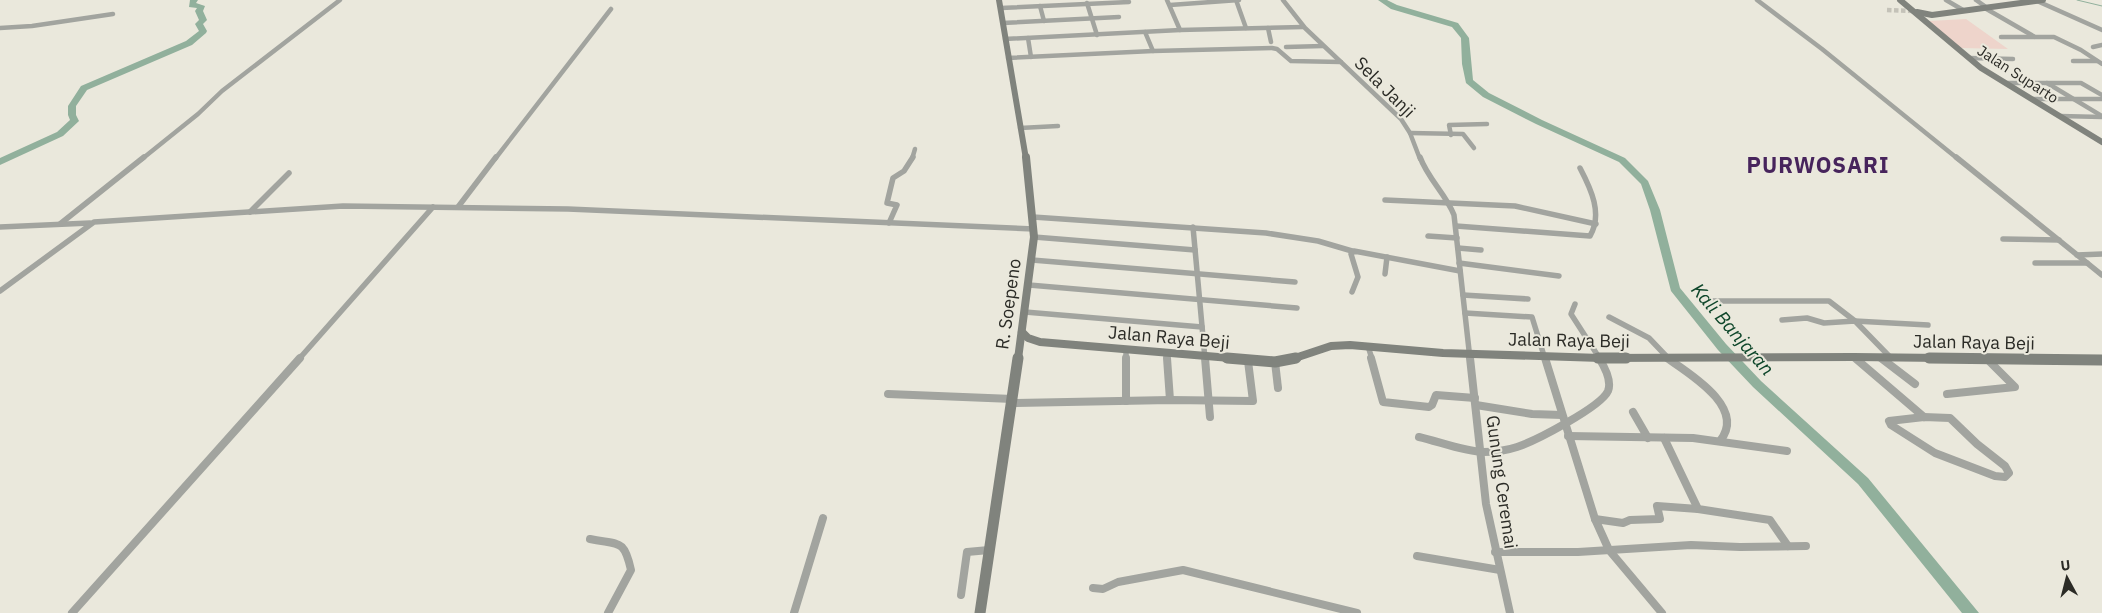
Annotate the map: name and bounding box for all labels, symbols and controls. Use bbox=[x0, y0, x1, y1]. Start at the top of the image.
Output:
street label: Jalan Suparto bbox=[1974, 41, 2062, 107]
street label: Sela Janji bbox=[1350, 52, 1420, 122]
district label: PURWOSARI bbox=[1747, 150, 1889, 179]
street label: R. Soepeno bbox=[990, 257, 1026, 351]
water label: Kali Banjaran bbox=[1686, 278, 1780, 380]
street label: Jalan Raya Beji bbox=[1107, 320, 1231, 354]
street label: Jalan Raya Beji bbox=[1508, 327, 1630, 353]
street label: Jalan Raya Beji bbox=[1913, 329, 2035, 355]
street label: Gunung Ceremai bbox=[1481, 414, 1523, 550]
north arrow bbox=[2042, 553, 2092, 603]
text: U bbox=[2059, 556, 2071, 575]

